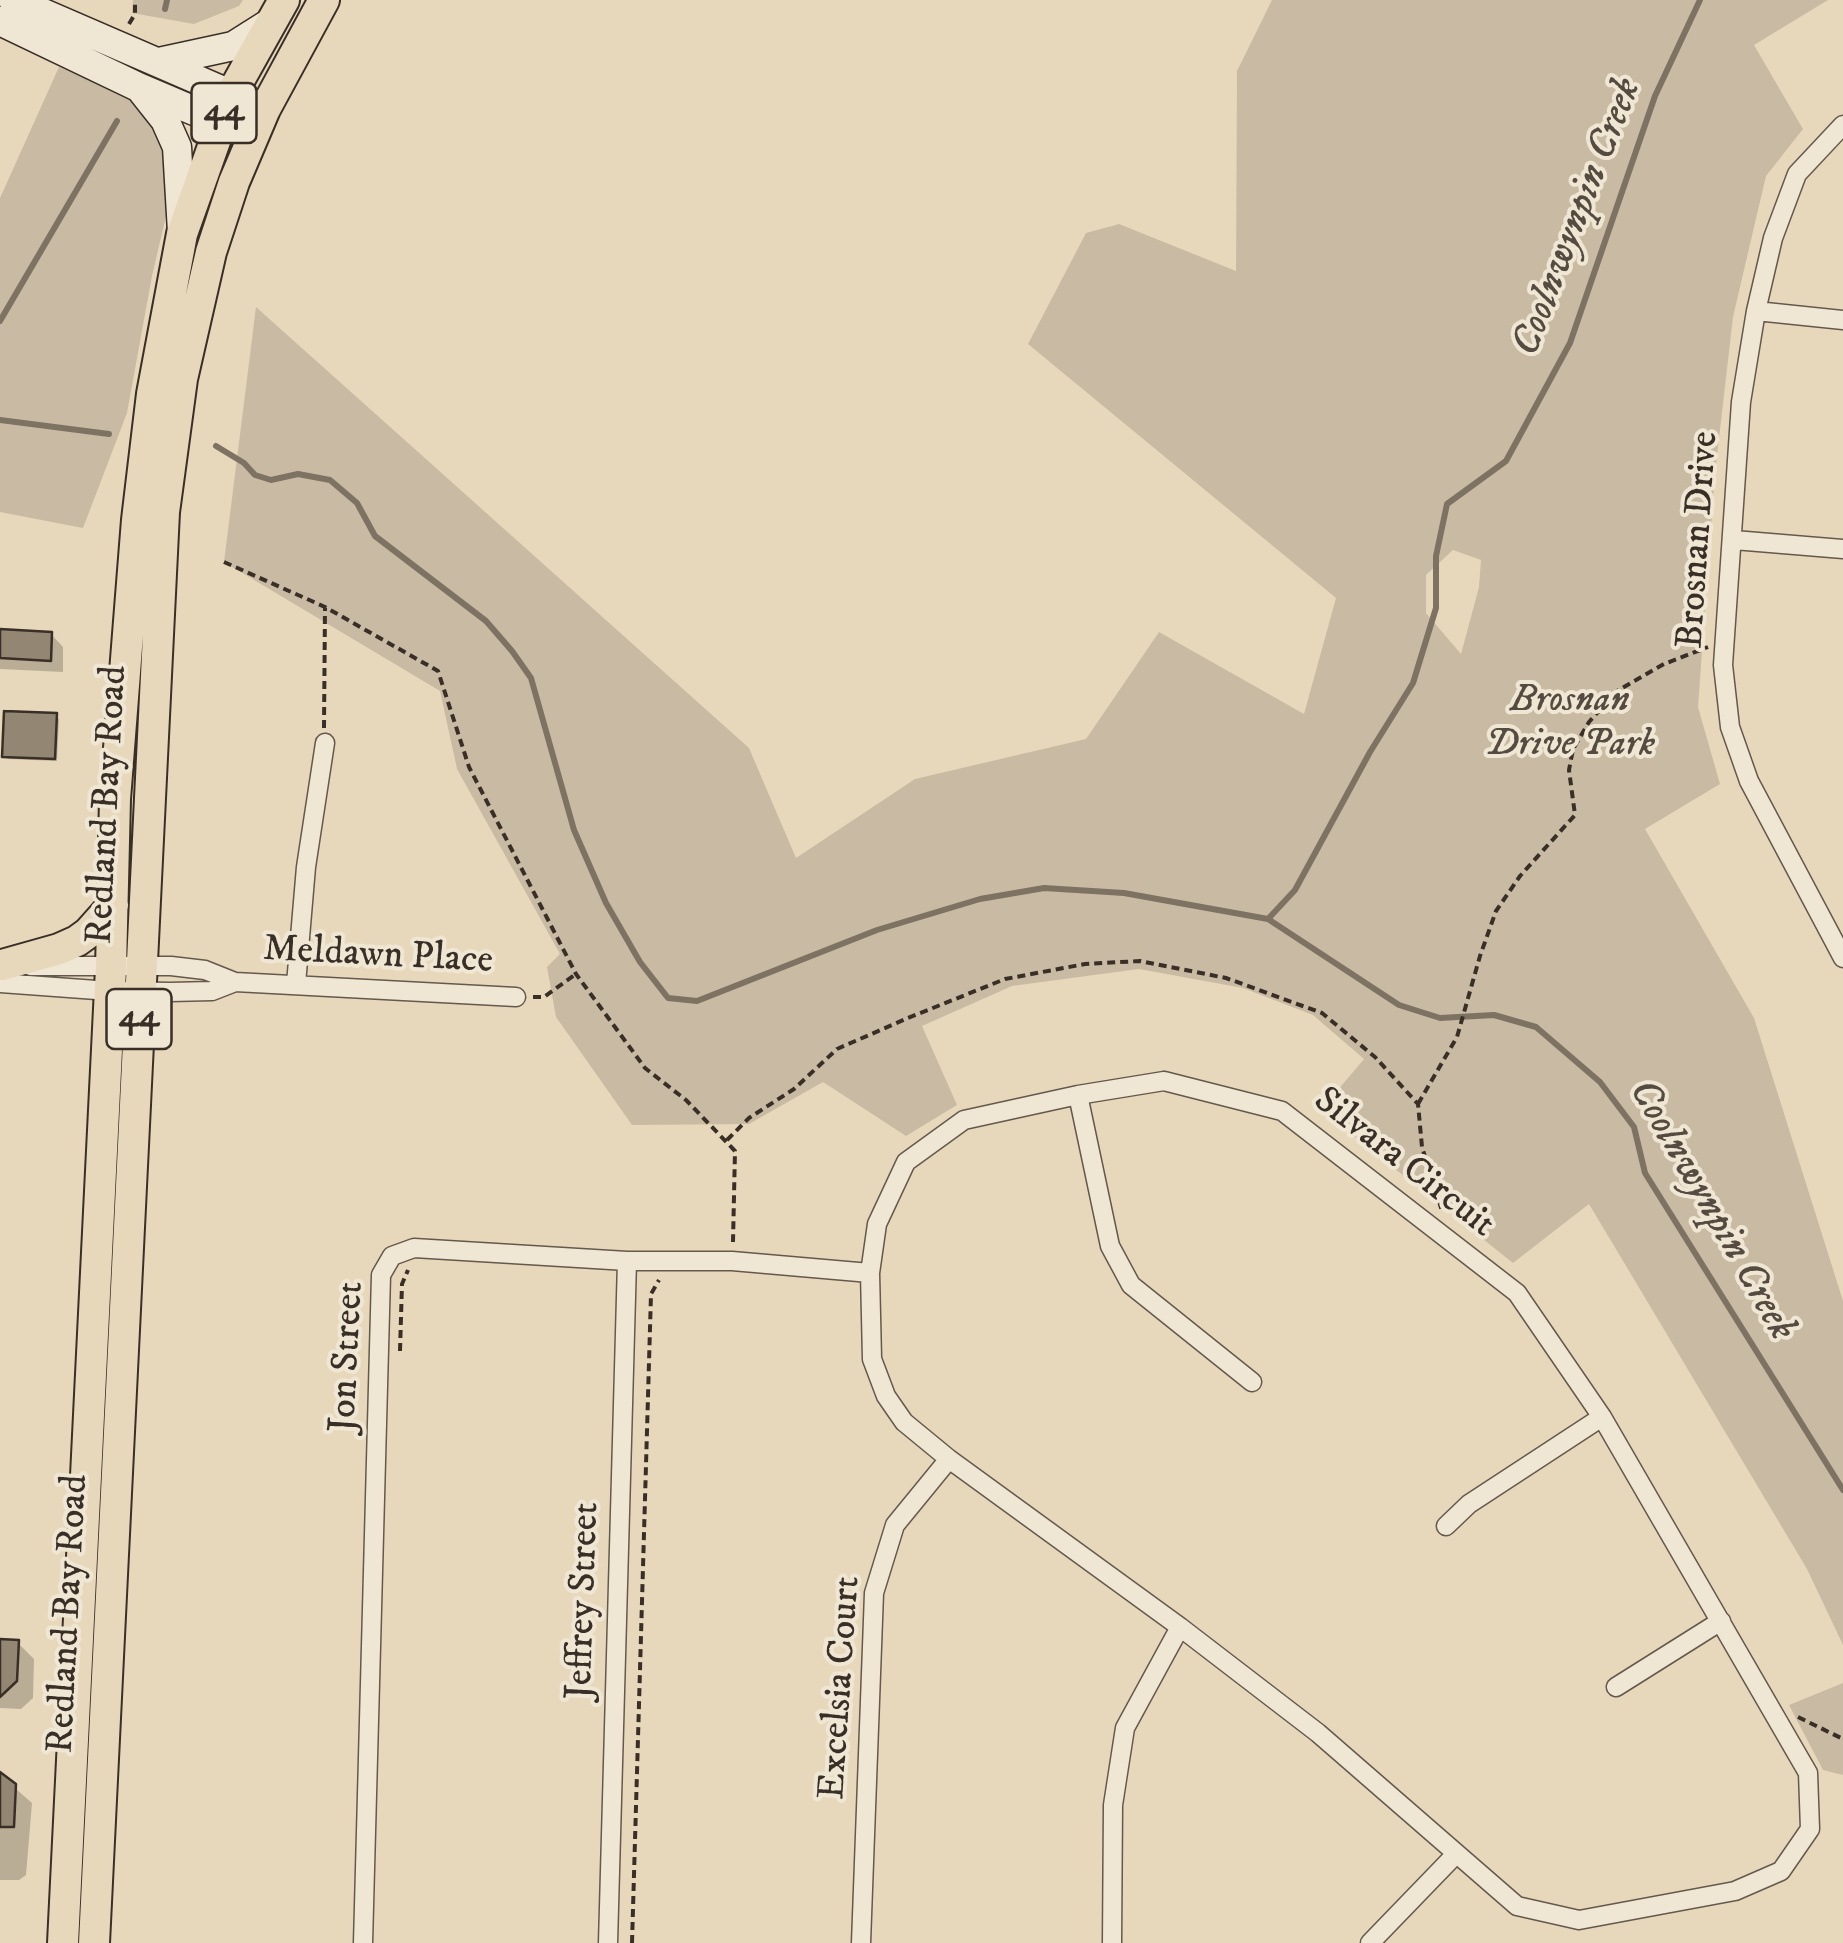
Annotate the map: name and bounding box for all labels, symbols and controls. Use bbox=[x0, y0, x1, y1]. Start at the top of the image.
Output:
water label: Coolnwynpin Creek bbox=[1504, 72, 1654, 364]
road number: 44 bbox=[192, 83, 256, 143]
street label: Brosnan Drive bbox=[1670, 430, 1730, 650]
street label: Redland Bay Road bbox=[79, 664, 139, 946]
park label: Brosnan Drive Park bbox=[1485, 679, 1655, 768]
street label: Meldawn Place bbox=[262, 928, 494, 986]
road number: 44 bbox=[106, 989, 172, 1049]
water label: Coolnwynpin Creek bbox=[1616, 1072, 1804, 1350]
street label: Silvara Circuit bbox=[1303, 1079, 1503, 1249]
street label: Jon Street bbox=[322, 1281, 376, 1433]
street label: Redland Bay Road bbox=[40, 1473, 100, 1755]
street label: Jeffrey Street bbox=[559, 1502, 611, 1700]
street label: Excelsia Court bbox=[811, 1575, 873, 1801]

